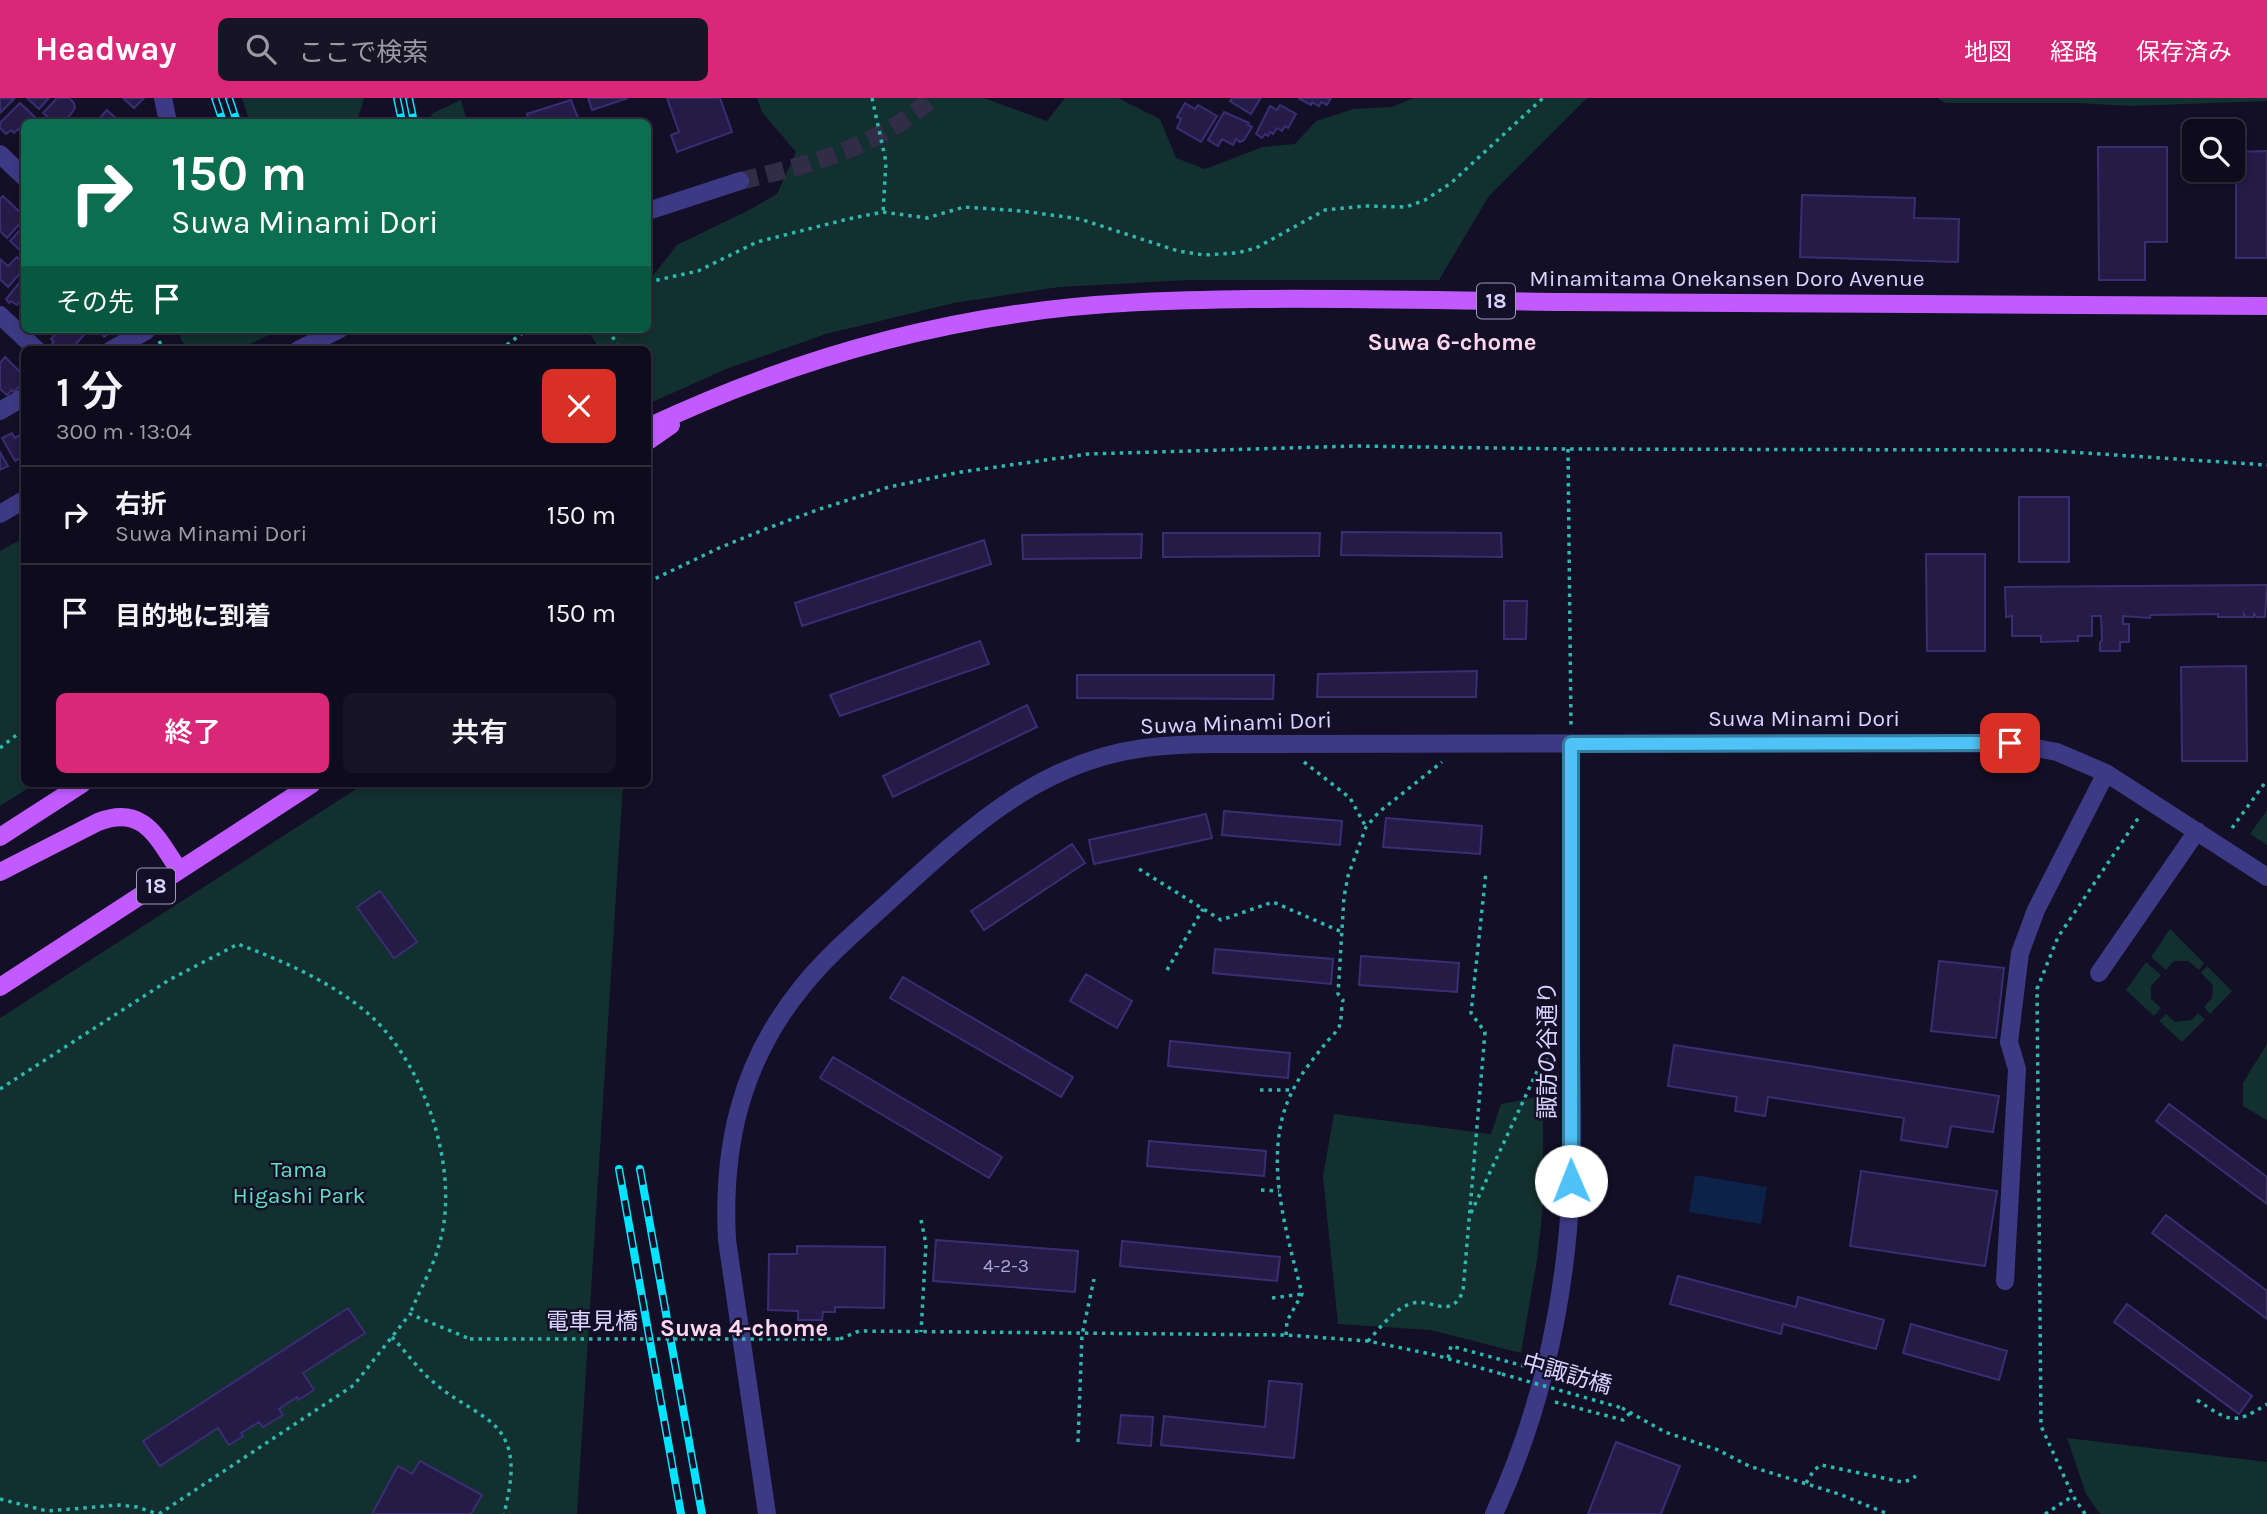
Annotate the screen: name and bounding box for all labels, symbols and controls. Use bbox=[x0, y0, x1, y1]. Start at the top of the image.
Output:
search box bbox=[218, 18, 708, 81]
text: Headway bbox=[35, 30, 176, 68]
icon: search bbox=[242, 30, 280, 68]
text: ここで検索 bbox=[298, 37, 428, 68]
text: 地図 bbox=[1964, 38, 2012, 66]
text: 経路 bbox=[2050, 38, 2098, 66]
text: 保存済み bbox=[2136, 38, 2232, 66]
map controls bbox=[2182, 119, 2245, 182]
button: search bbox=[2182, 119, 2245, 182]
text: 150 m bbox=[171, 145, 307, 202]
icon: right bbox=[56, 147, 147, 238]
text: Suwa Minami Dori bbox=[171, 204, 438, 241]
street label: Minamitama Onekansen Doro Avenue bbox=[1529, 265, 1925, 292]
icon: arrive bbox=[148, 280, 186, 318]
road number: 18 bbox=[1477, 284, 1515, 318]
text: その先 bbox=[56, 287, 134, 318]
district label: Suwa 6-chome bbox=[1368, 328, 1536, 356]
text: 1 分 bbox=[56, 367, 123, 417]
button: close bbox=[542, 369, 616, 443]
text: 300 m · 13:04 bbox=[56, 418, 192, 445]
text: 右折 bbox=[115, 489, 167, 520]
icon: right bbox=[56, 496, 94, 534]
text: 150 m bbox=[547, 500, 616, 531]
text: Suwa Minami Dori bbox=[115, 520, 307, 547]
icon: arrive bbox=[56, 594, 94, 632]
text: 150 m bbox=[547, 598, 616, 629]
text: 目的地に到着 bbox=[115, 601, 271, 632]
button: 終了 bbox=[56, 693, 329, 773]
button: 共有 bbox=[343, 693, 616, 773]
street label: Suwa Minami Dori bbox=[1708, 705, 1900, 732]
street label: Suwa Minami Dori bbox=[1139, 706, 1333, 740]
pin bbox=[1980, 713, 2040, 773]
icon: arrive bbox=[1991, 724, 2029, 762]
road number: 18 bbox=[137, 868, 175, 904]
street label: 諏訪の谷通り bbox=[1534, 981, 1561, 1119]
position arrow bbox=[1534, 1144, 1608, 1218]
park label: Tama Higashi Park bbox=[233, 1156, 365, 1209]
house number: 4-2-3 bbox=[983, 1255, 1029, 1277]
street label: 電車見橋 bbox=[546, 1308, 638, 1335]
district label: Suwa 4-chome bbox=[660, 1314, 828, 1342]
street label: 中諏訪橋 bbox=[1519, 1348, 1615, 1400]

